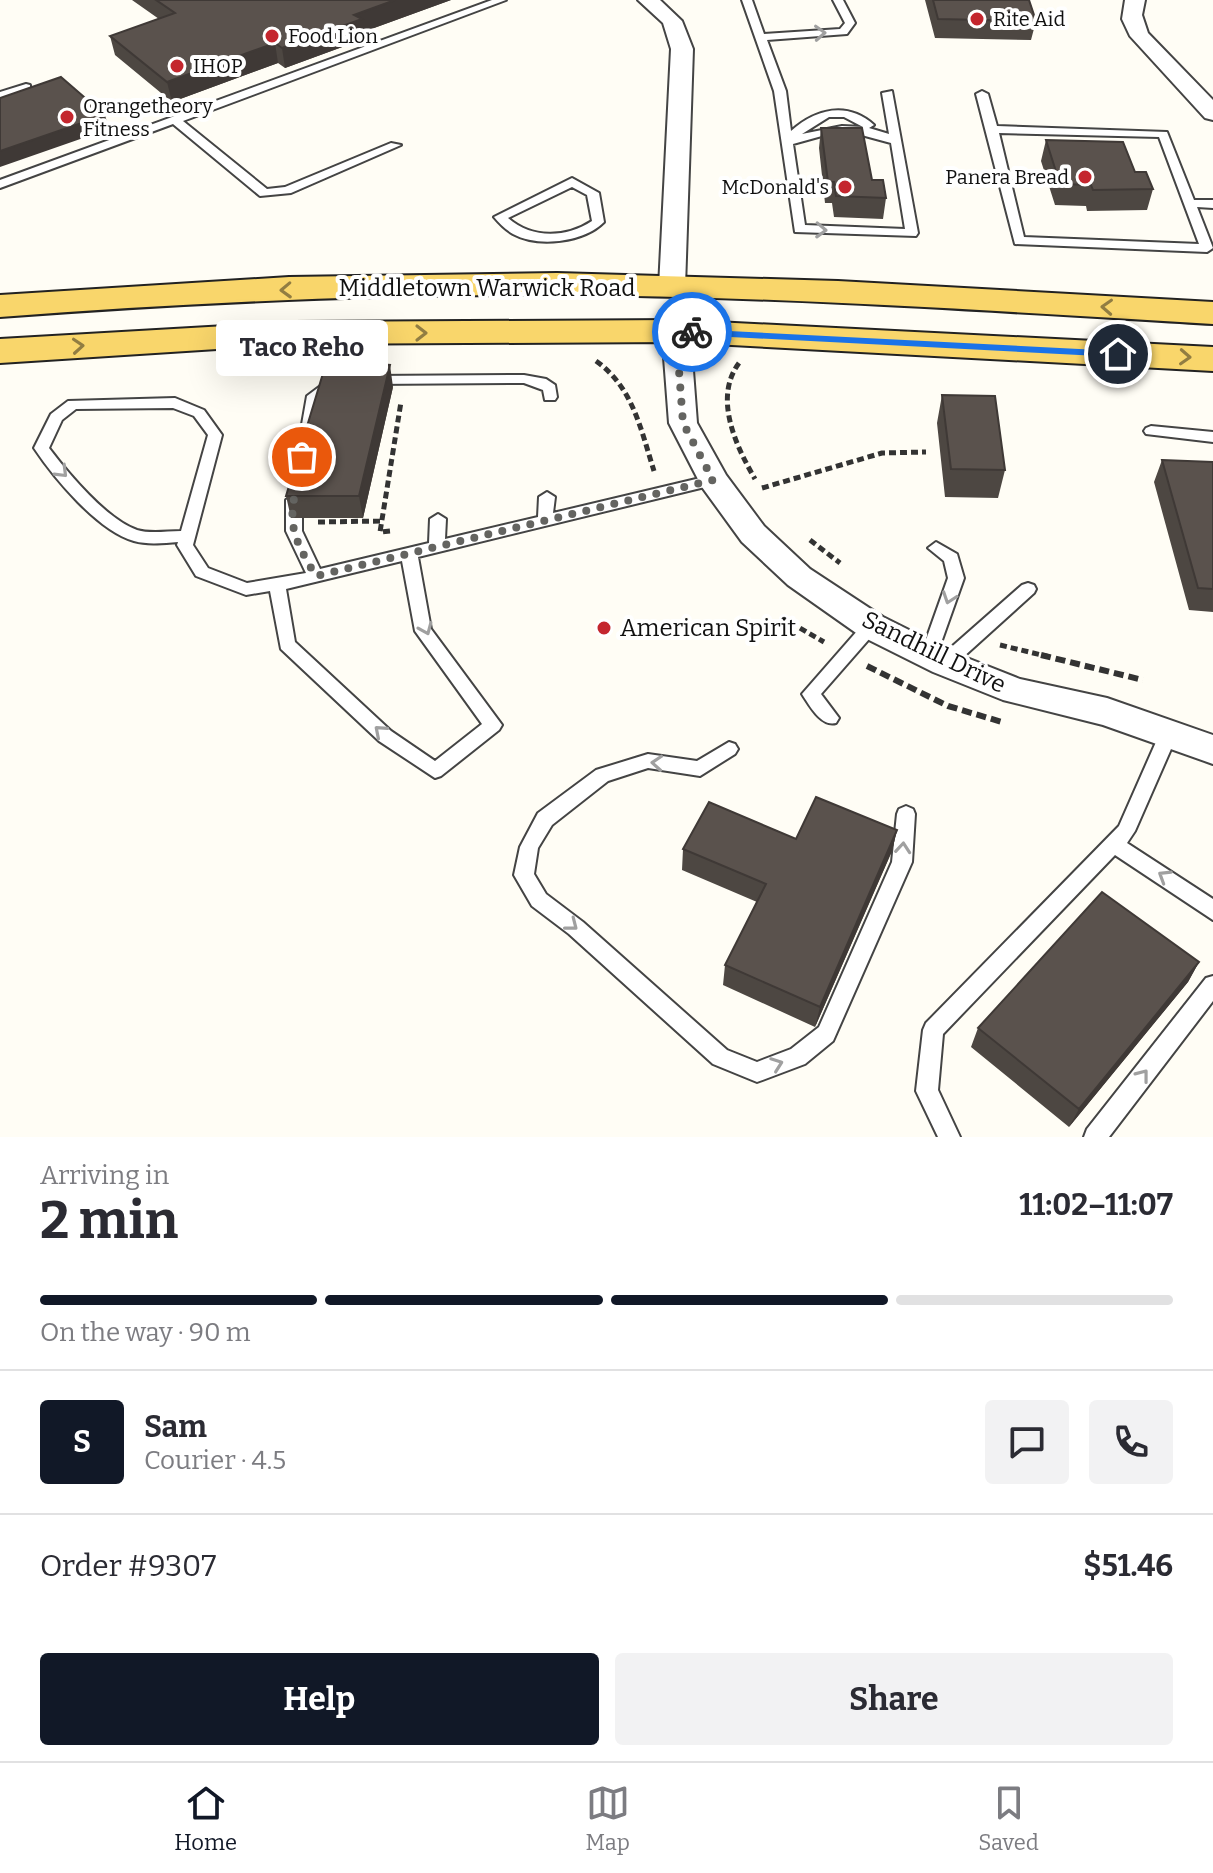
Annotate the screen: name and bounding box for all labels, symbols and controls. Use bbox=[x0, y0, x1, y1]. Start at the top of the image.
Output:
place label: Rite Aid bbox=[993, 7, 1066, 31]
marker: Rite Aid bbox=[968, 10, 986, 28]
place label: Food Lion bbox=[288, 24, 378, 48]
one-way arrow bbox=[814, 25, 827, 42]
marker: Food Lion bbox=[263, 27, 281, 45]
place label: IHOP bbox=[193, 54, 243, 78]
marker: IHOP bbox=[168, 57, 186, 75]
place label: Orangetheory Fitness bbox=[83, 94, 213, 141]
marker: Orangetheory Fitness bbox=[58, 108, 76, 126]
place label: Panera Bread bbox=[945, 165, 1069, 189]
marker: Panera Bread bbox=[1076, 168, 1094, 186]
place label: McDonald's bbox=[722, 175, 829, 199]
marker: McDonald's bbox=[836, 178, 854, 196]
one-way arrow bbox=[815, 222, 828, 239]
street label: Middletown Warwick Road bbox=[338, 274, 636, 302]
one-way arrow bbox=[279, 282, 292, 299]
courier bbox=[652, 292, 732, 372]
one-way arrow bbox=[1100, 298, 1113, 315]
icon: bike bbox=[670, 310, 714, 354]
pin bbox=[1084, 320, 1152, 388]
callout: Taco Reho bbox=[216, 321, 388, 377]
one-way arrow bbox=[415, 324, 428, 341]
text: Taco Reho bbox=[240, 332, 364, 363]
icon: home bbox=[1096, 332, 1140, 376]
one-way arrow bbox=[72, 338, 85, 355]
one-way arrow bbox=[1179, 349, 1192, 366]
pin bbox=[268, 423, 336, 491]
icon: bag bbox=[280, 435, 324, 479]
one-way arrow bbox=[52, 463, 67, 477]
one-way arrow bbox=[942, 590, 958, 604]
street label: Sandhill Drive bbox=[858, 605, 1010, 699]
place label: American Spirit bbox=[620, 614, 797, 642]
marker: American Spirit bbox=[595, 619, 613, 637]
one-way arrow bbox=[416, 621, 432, 636]
one-way arrow bbox=[374, 726, 389, 741]
one-way arrow bbox=[650, 755, 663, 772]
one-way arrow bbox=[894, 841, 911, 854]
one-way arrow bbox=[1158, 871, 1173, 886]
one-way arrow bbox=[562, 915, 577, 930]
one-way arrow bbox=[769, 1058, 783, 1074]
one-way arrow bbox=[1134, 1069, 1148, 1084]
text: Arriving in bbox=[40, 1160, 169, 1191]
text: 11:02–11:07 bbox=[1019, 1187, 1173, 1223]
text: 2 min bbox=[40, 1189, 178, 1252]
text: On the way · 90 m bbox=[40, 1317, 251, 1348]
button: chat bbox=[985, 1400, 1069, 1484]
button: phone bbox=[1089, 1400, 1173, 1484]
text: Sam bbox=[144, 1409, 207, 1445]
text: S bbox=[73, 1424, 91, 1460]
text: Courier · 4.5 bbox=[144, 1445, 286, 1476]
text: Order #9307 bbox=[40, 1548, 216, 1584]
text: $51.46 bbox=[1083, 1548, 1173, 1584]
button: Help bbox=[40, 1653, 599, 1745]
button: Share bbox=[615, 1653, 1173, 1745]
tab: Home bbox=[174, 1781, 237, 1856]
tab: Map bbox=[585, 1781, 630, 1856]
tab: Saved bbox=[978, 1781, 1039, 1856]

